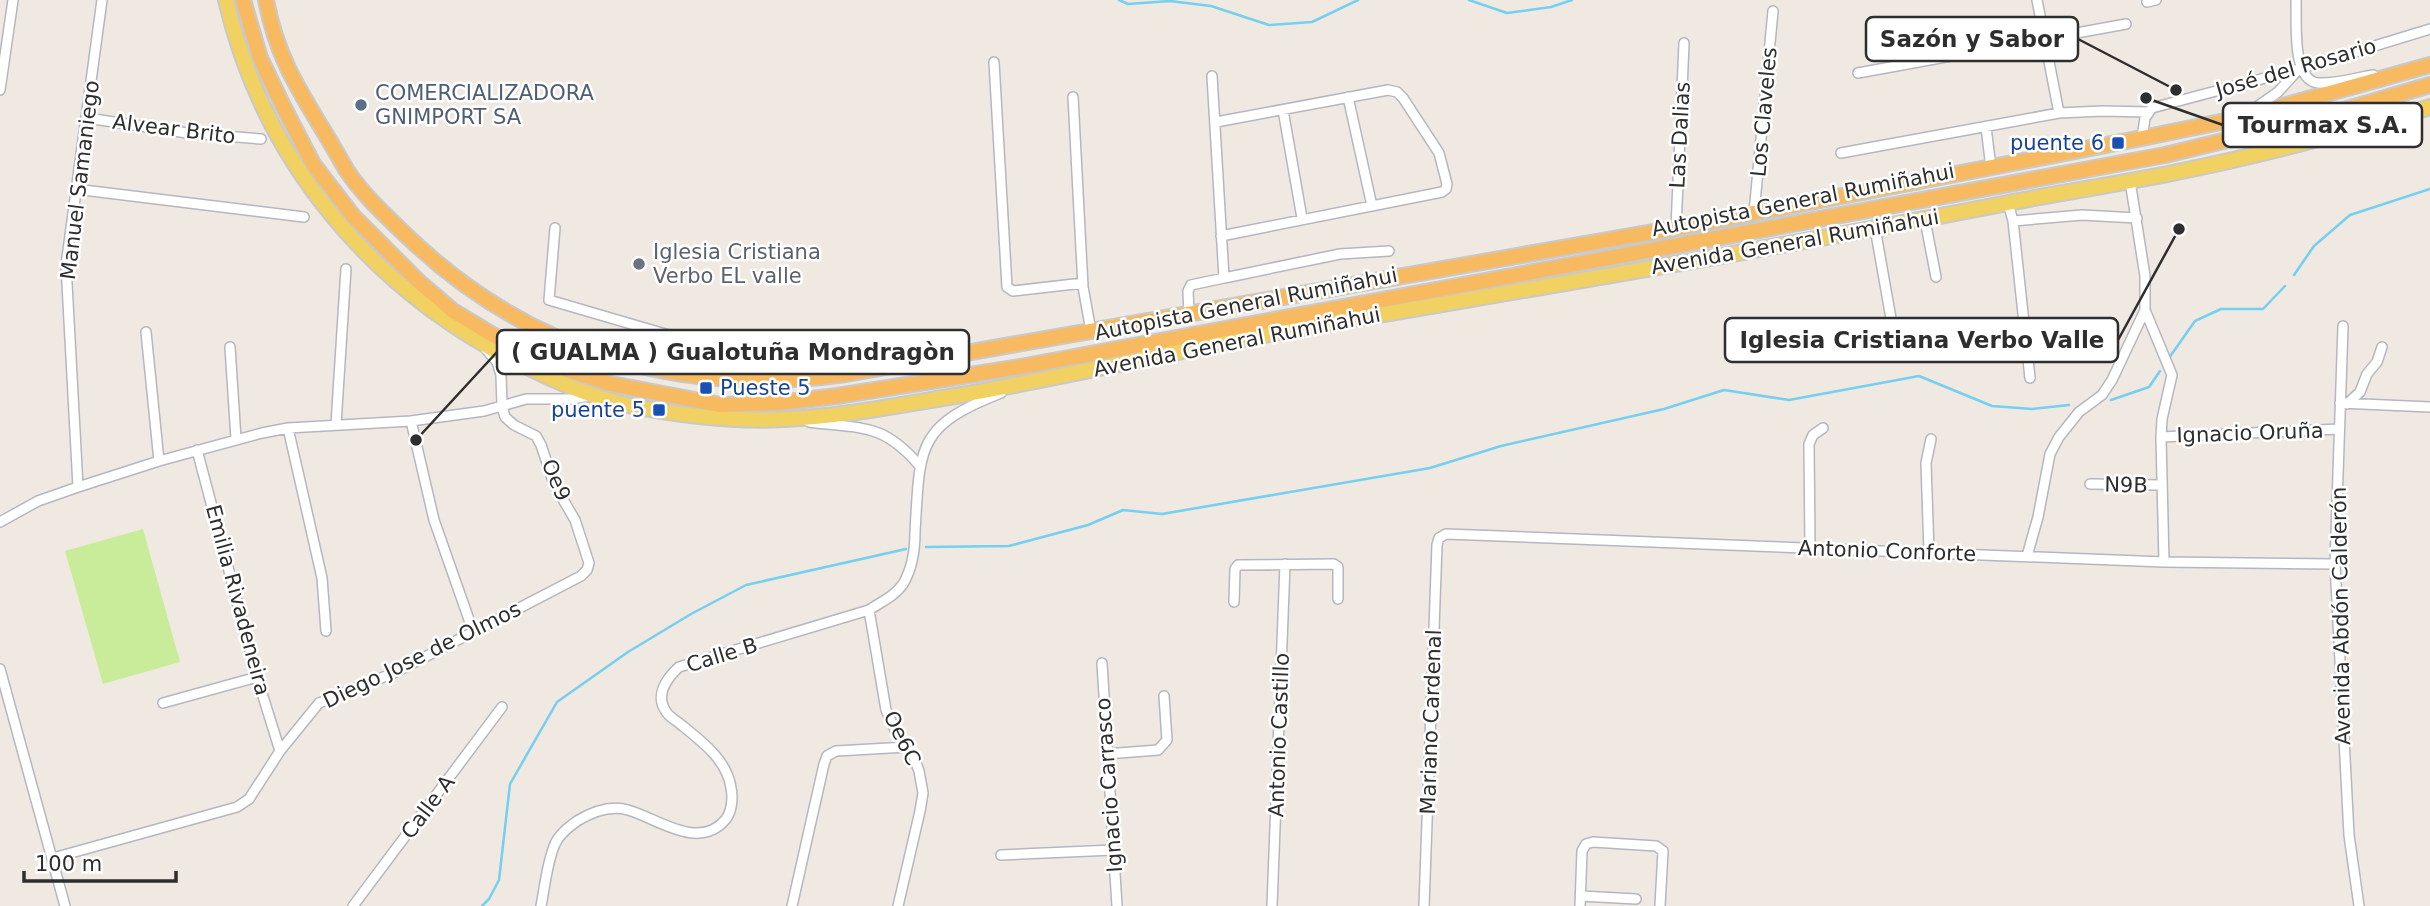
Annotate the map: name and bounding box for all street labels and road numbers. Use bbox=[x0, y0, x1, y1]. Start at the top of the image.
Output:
street label: José del Rosario bbox=[2211, 34, 2379, 103]
street label: Los Claveles bbox=[1746, 46, 1782, 178]
street label: Manuel Samaniego bbox=[56, 79, 104, 281]
street label: Las Dalias bbox=[1665, 81, 1695, 189]
street label: Alvear Brito bbox=[111, 110, 237, 148]
street label: Autopista General Rumiñahui bbox=[1650, 159, 1956, 241]
street label: Avenida General Rumiñahui bbox=[1649, 205, 1941, 279]
street label: Autopista General Rumiñahui bbox=[1093, 263, 1399, 345]
street label: Avenida General Rumiñahui bbox=[1091, 302, 1383, 382]
street label: Ignacio Oruña bbox=[2176, 418, 2324, 448]
street label: Oe9 bbox=[537, 456, 575, 504]
street label: N9B bbox=[2104, 473, 2148, 497]
street label: Avenida Abdón Calderón bbox=[2327, 487, 2355, 745]
street label: Emilia Rivadeneira bbox=[201, 502, 275, 698]
street label: Antonio Conforte bbox=[1797, 536, 1977, 566]
street label: Diego Jose de Olmos bbox=[319, 597, 525, 713]
street label: Mariano Cardenal bbox=[1416, 629, 1446, 815]
street label: Calle B bbox=[683, 633, 761, 677]
street label: Antonio Castillo bbox=[1264, 652, 1294, 818]
street label: Ignacio Carrasco bbox=[1091, 697, 1127, 873]
street label: Oe6C bbox=[879, 707, 925, 769]
street label: Calle A bbox=[396, 770, 460, 843]

